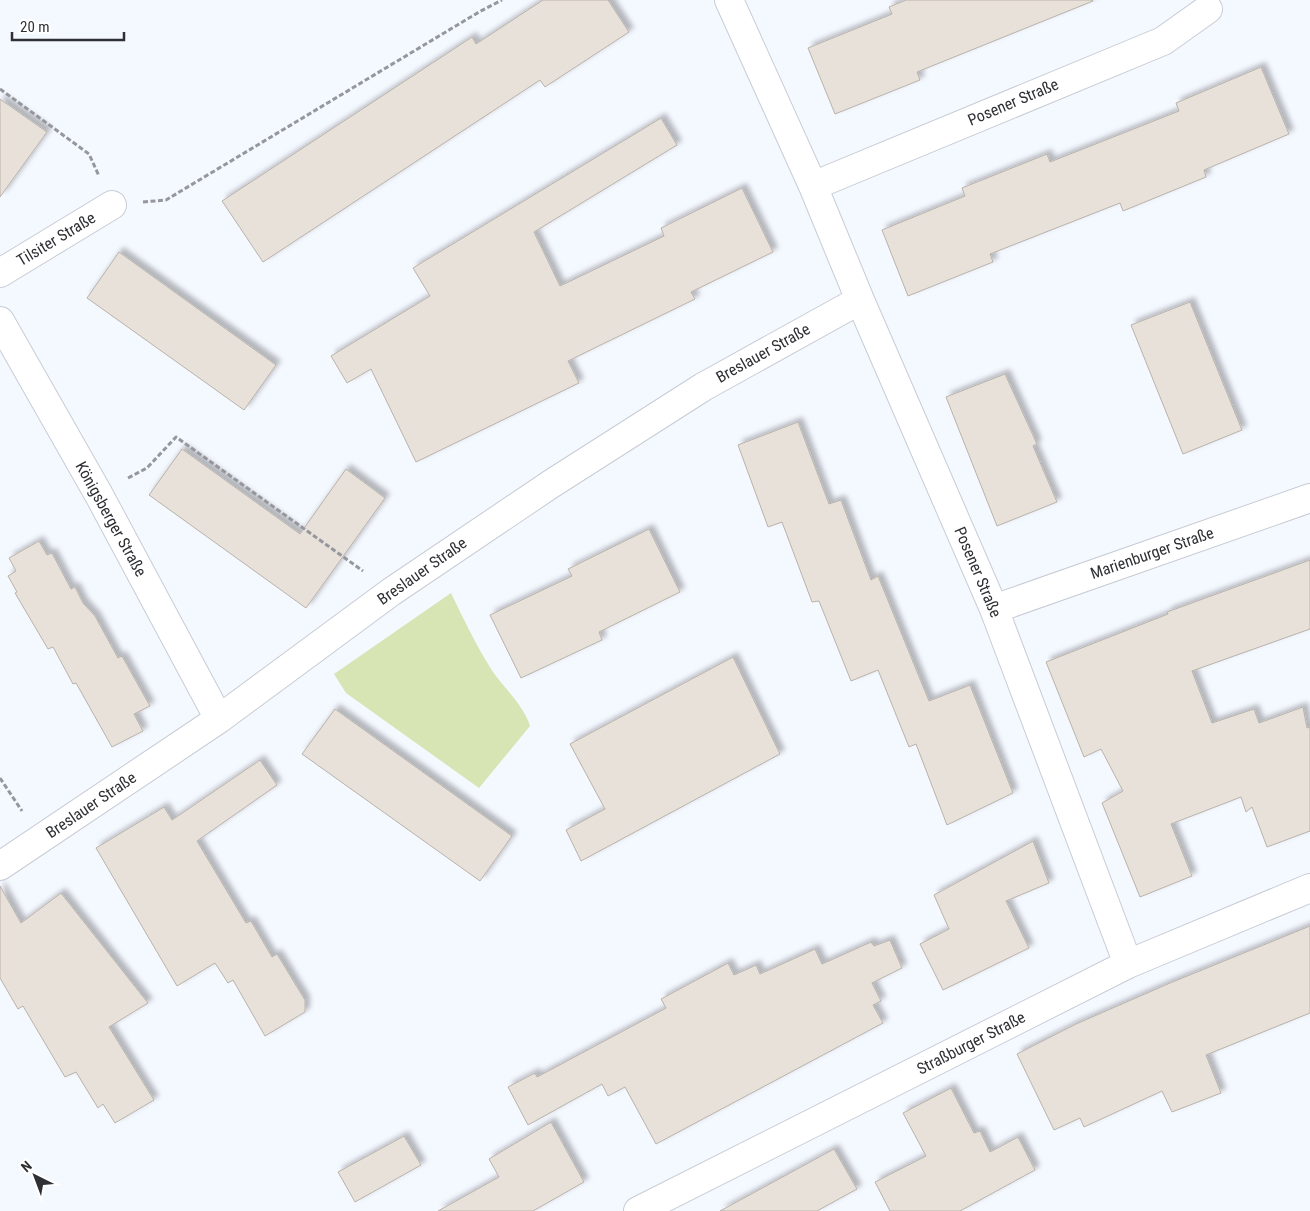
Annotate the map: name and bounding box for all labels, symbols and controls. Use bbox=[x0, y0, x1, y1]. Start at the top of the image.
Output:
scale bar bbox=[12, 10, 125, 42]
text: 20 m bbox=[20, 18, 50, 36]
street label: Posener Straße bbox=[965, 74, 1061, 130]
street label: Tilsiter Straße bbox=[13, 208, 99, 270]
street label: Breslauer Straße bbox=[713, 319, 813, 387]
street label: Königsberger Straße bbox=[72, 458, 150, 580]
street label: Marienburger Straße bbox=[1088, 523, 1216, 583]
street label: Posener Straße bbox=[950, 524, 1006, 620]
street label: Breslauer Straße bbox=[374, 533, 470, 609]
street label: Breslauer Straße bbox=[42, 768, 140, 842]
street label: Straßburger Straße bbox=[914, 1008, 1028, 1078]
north arrow bbox=[10, 1151, 60, 1201]
text: N bbox=[18, 1158, 35, 1175]

